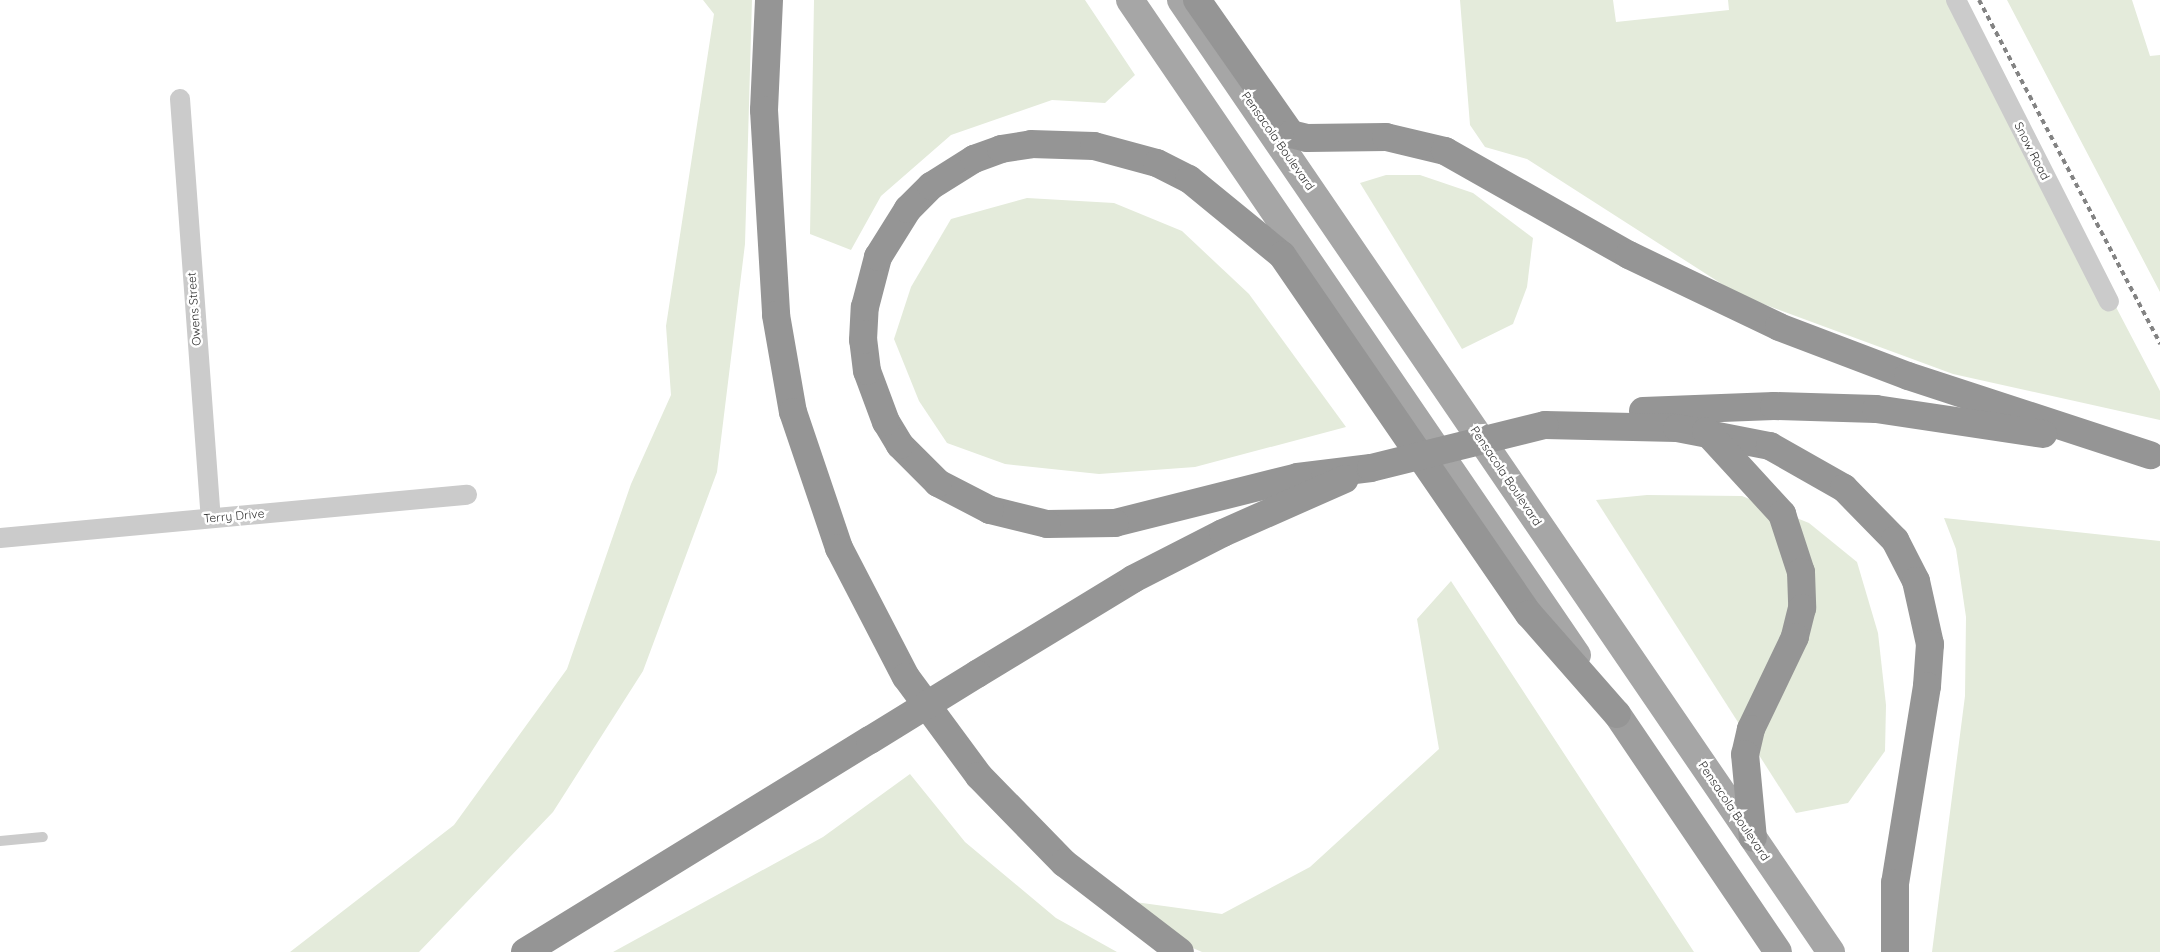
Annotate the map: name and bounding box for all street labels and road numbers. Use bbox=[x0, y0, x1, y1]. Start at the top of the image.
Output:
street label: Pensacola Boulevard bbox=[1239, 89, 1317, 193]
street label: Snow Road bbox=[2011, 120, 2053, 182]
street label: Owens Street bbox=[184, 272, 204, 346]
street label: Pensacola Boulevard bbox=[1467, 423, 1545, 529]
street label: Terry Drive bbox=[203, 506, 265, 526]
street label: Pensacola Boulevard bbox=[1695, 758, 1773, 864]

